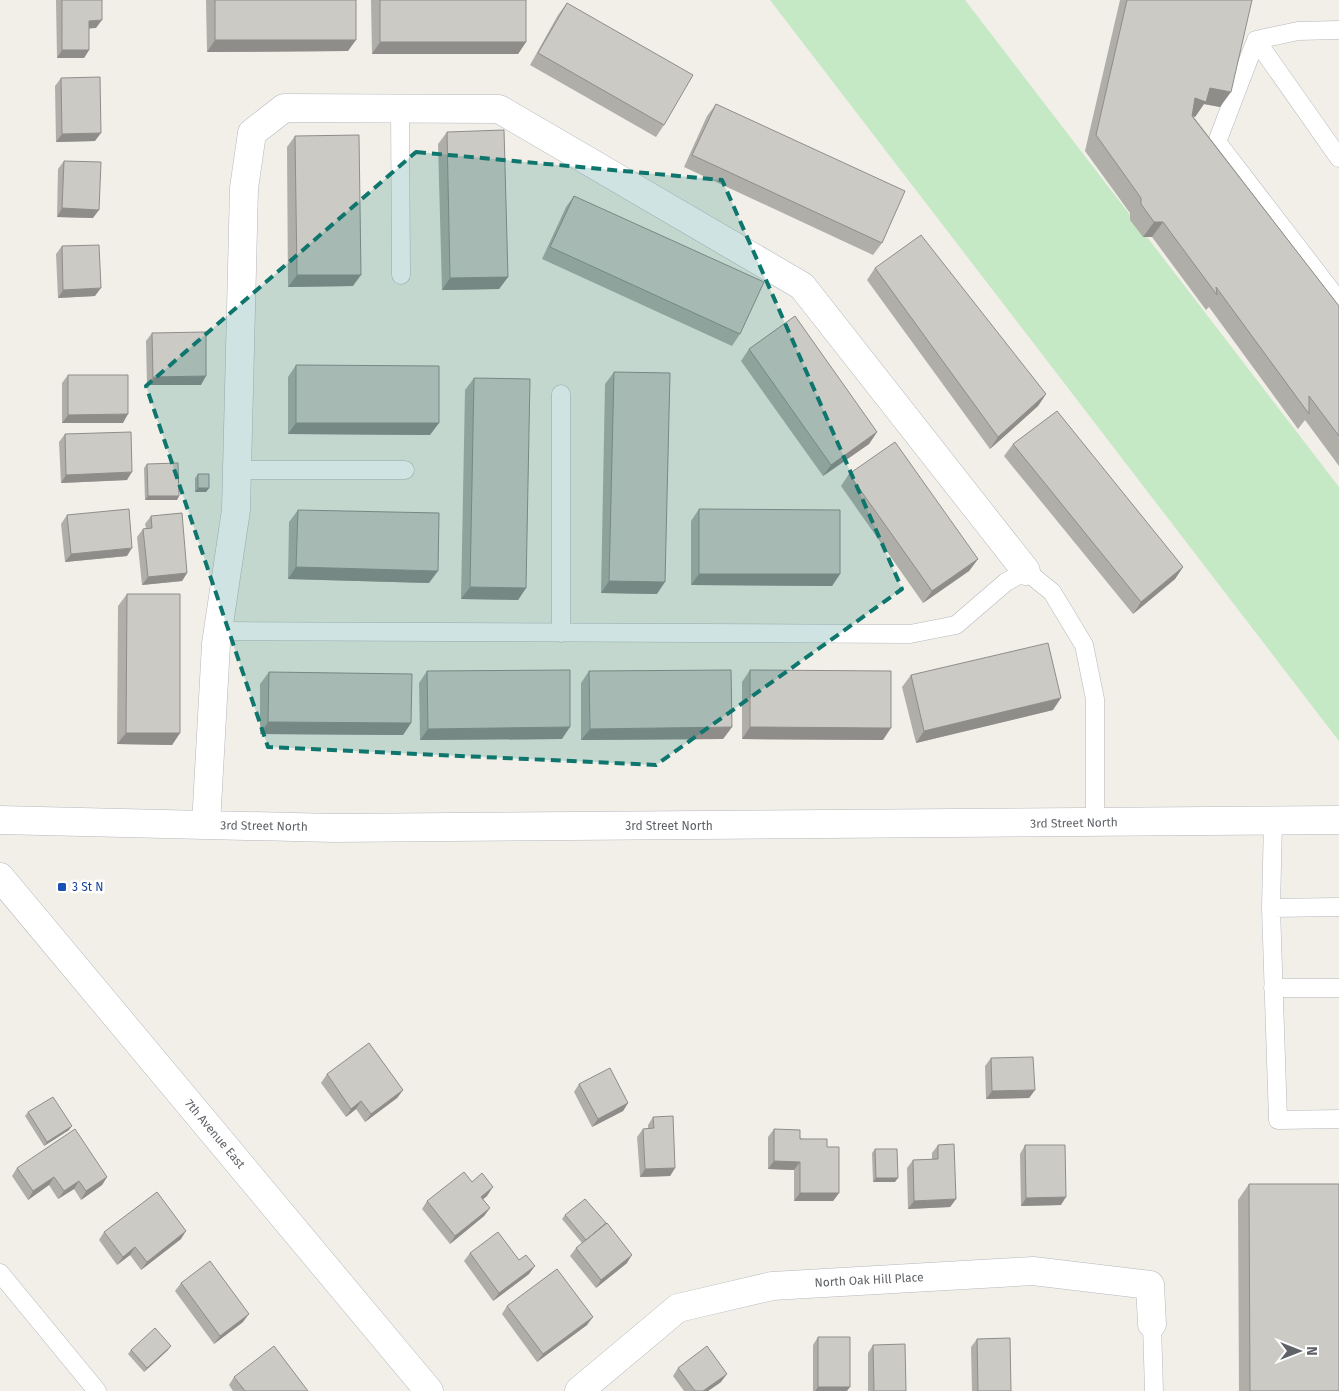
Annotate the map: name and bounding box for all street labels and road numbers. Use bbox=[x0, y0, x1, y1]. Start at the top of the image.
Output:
street label: 3rd Street North bbox=[1030, 815, 1118, 831]
street label: 3rd Street North bbox=[220, 818, 308, 834]
street label: 3rd Street North bbox=[625, 819, 713, 833]
street label: 7th Avenue East bbox=[182, 1097, 248, 1172]
street label: North Oak Hill Place bbox=[814, 1270, 924, 1290]

